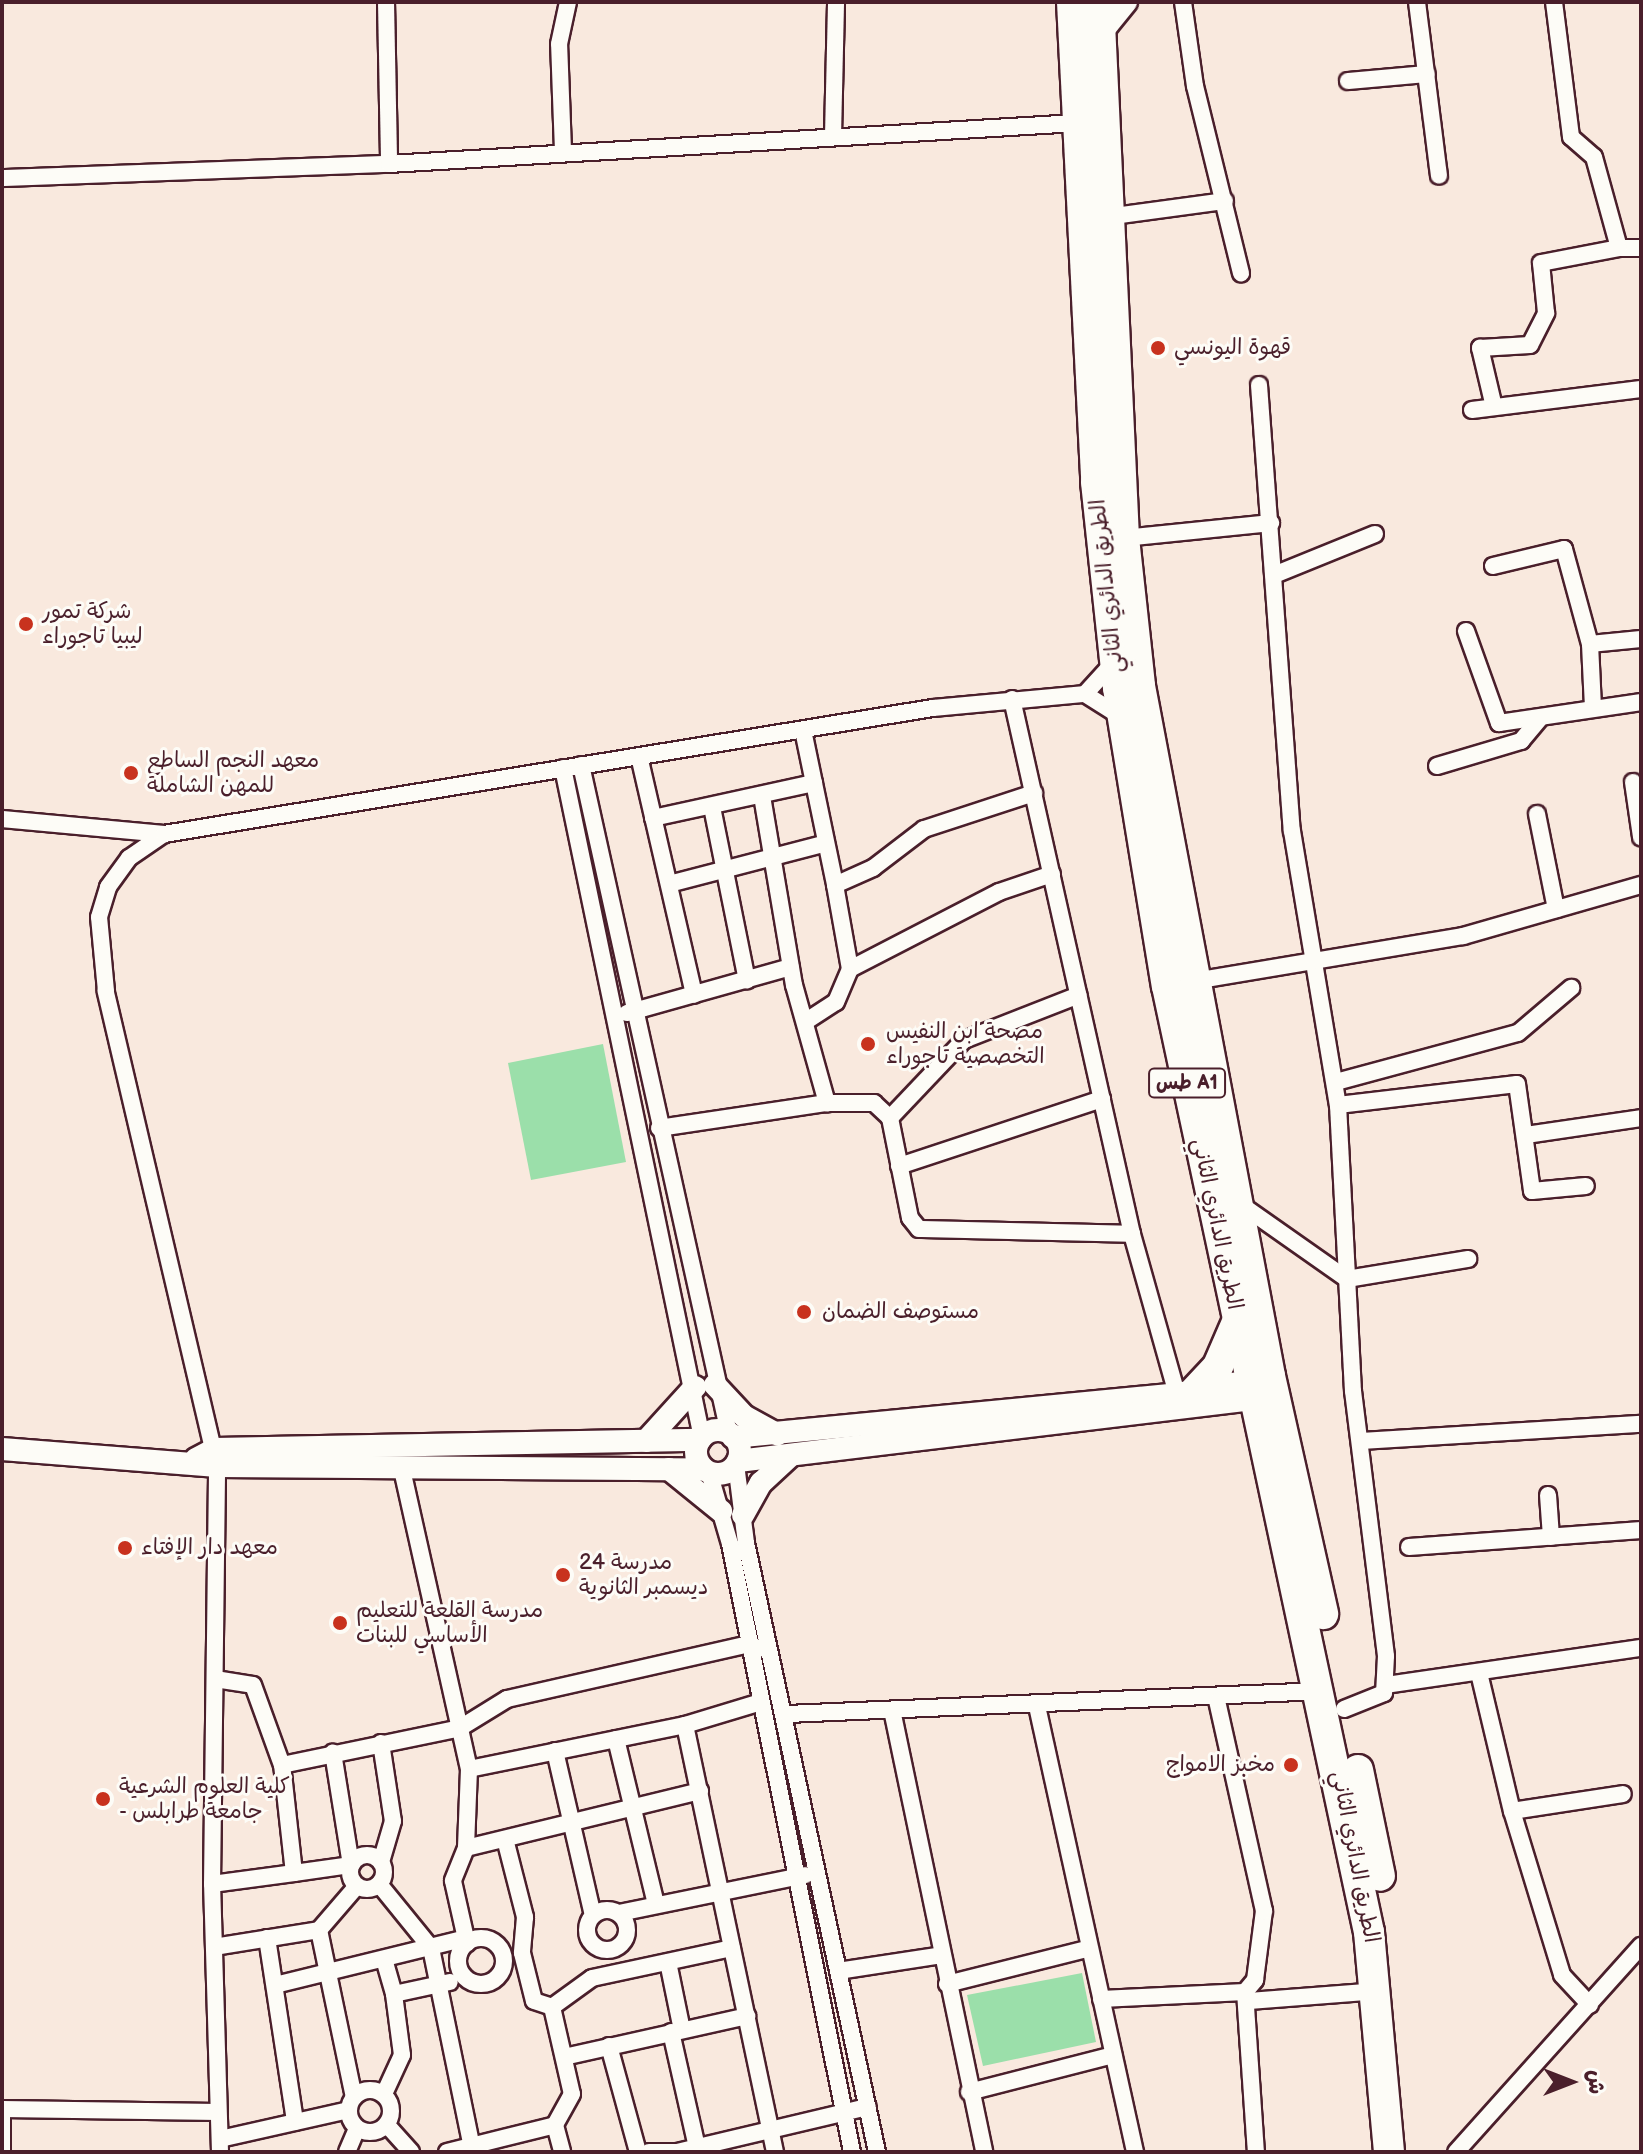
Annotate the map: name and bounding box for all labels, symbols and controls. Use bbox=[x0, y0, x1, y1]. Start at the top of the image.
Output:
place label: قهوة اليونسي bbox=[1174, 335, 1291, 361]
marker: قهوة اليونسي bbox=[1149, 339, 1167, 357]
street label: الطريق الدائري الثاني bbox=[1085, 498, 1129, 674]
place label: شركة تمور ليبيا تاجوراء bbox=[42, 598, 143, 650]
marker: شركة تمور ليبيا تاجوراء bbox=[17, 615, 35, 633]
place label: معهد النجم الساطع للمهن الشاملة bbox=[147, 747, 319, 798]
marker: معهد النجم الساطع للمهن الشاملة bbox=[122, 764, 140, 782]
place label: مصحة ابن النفيس التخصصية تاجوراء bbox=[886, 1018, 1045, 1070]
marker: مصحة ابن النفيس التخصصية تاجوراء bbox=[857, 1033, 879, 1055]
road number: طس A1 bbox=[1147, 1067, 1227, 1099]
street label: الطريق الدائري الثاني bbox=[1186, 1136, 1248, 1312]
place label: مستوصف الضمان bbox=[822, 1299, 979, 1325]
marker: مستوصف الضمان bbox=[793, 1301, 815, 1323]
place label: معهد دار الإفتاء bbox=[141, 1535, 278, 1561]
marker: معهد دار الإفتاء bbox=[116, 1539, 134, 1557]
place label: مدرسة 24 ديسمبر الثانوية bbox=[579, 1549, 708, 1600]
marker: مدرسة 24 ديسمبر الثانوية bbox=[554, 1566, 572, 1584]
place label: مدرسة القلعة للتعليم الأساسي للبنات bbox=[356, 1597, 543, 1648]
marker: مدرسة القلعة للتعليم الأساسي للبنات bbox=[331, 1614, 349, 1632]
place label: مخبز الامواج bbox=[1166, 1752, 1275, 1778]
marker: مخبز الامواج bbox=[1282, 1756, 1300, 1774]
street label: الطريق الدائري الثاني bbox=[1325, 1769, 1385, 1945]
place label: كلية العلوم الشرعية - جامعة طرابلس bbox=[119, 1773, 290, 1824]
marker: كلية العلوم الشرعية - جامعة طرابلس bbox=[94, 1790, 112, 1808]
north arrow bbox=[1531, 2042, 1611, 2122]
text: ش bbox=[1582, 2070, 1609, 2094]

